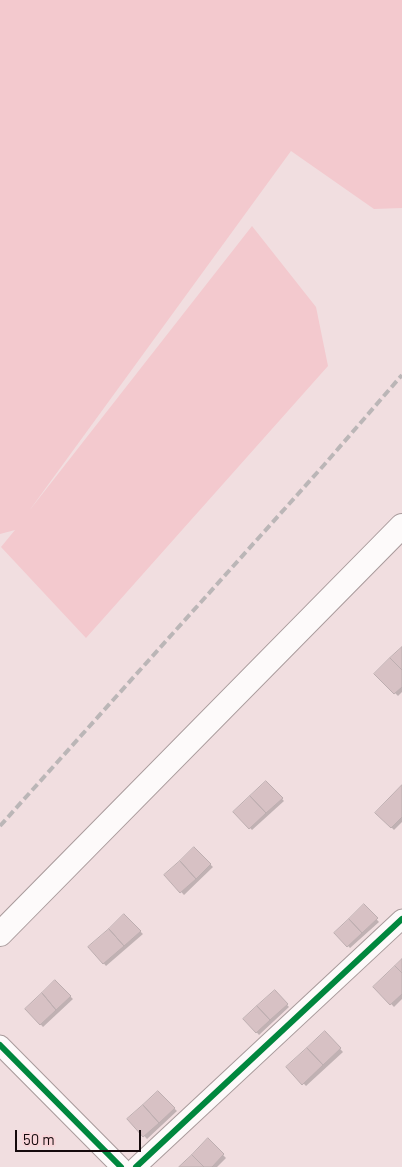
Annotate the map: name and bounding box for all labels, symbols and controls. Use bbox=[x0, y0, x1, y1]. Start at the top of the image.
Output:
scale bar bbox=[18, 1120, 144, 1152]
text: 50 m bbox=[23, 1130, 55, 1148]

